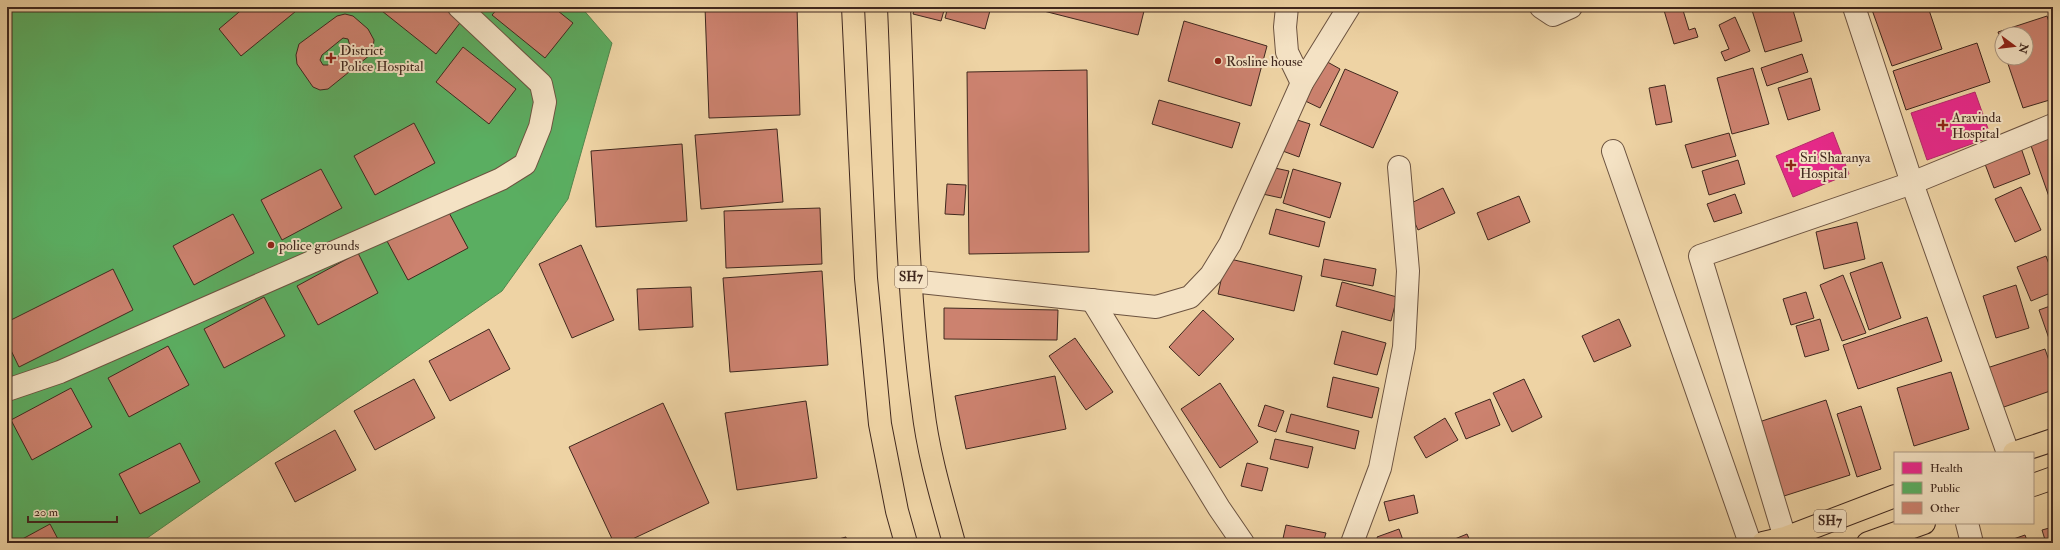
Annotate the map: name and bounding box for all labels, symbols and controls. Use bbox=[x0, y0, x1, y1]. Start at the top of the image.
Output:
north arrow bbox=[1994, 26, 2034, 66]
text: N bbox=[2015, 41, 2031, 56]
place label: District Police Hospital bbox=[340, 42, 424, 76]
marker: District Police Hospital bbox=[325, 52, 337, 64]
place label: Rosline house bbox=[1226, 53, 1303, 70]
marker: Rosline house bbox=[1213, 56, 1223, 66]
place label: Aravinda Hospital bbox=[1951, 109, 2001, 143]
marker: Aravinda Hospital bbox=[1937, 119, 1949, 131]
place label: Sri Sharanya Hospital bbox=[1800, 149, 1871, 183]
marker: Sri Sharanya Hospital bbox=[1785, 159, 1797, 171]
place label: police grounds bbox=[278, 237, 360, 255]
marker: police grounds bbox=[266, 240, 276, 250]
road number: SH7 bbox=[895, 266, 927, 288]
legend bbox=[1894, 452, 2034, 524]
text: Health bbox=[1930, 461, 1964, 476]
text: Public bbox=[1930, 481, 1960, 496]
scale bar bbox=[28, 498, 117, 524]
text: Other bbox=[1930, 501, 1960, 516]
text: 20 m bbox=[34, 505, 59, 520]
road number: SH7 bbox=[1814, 510, 1846, 532]

